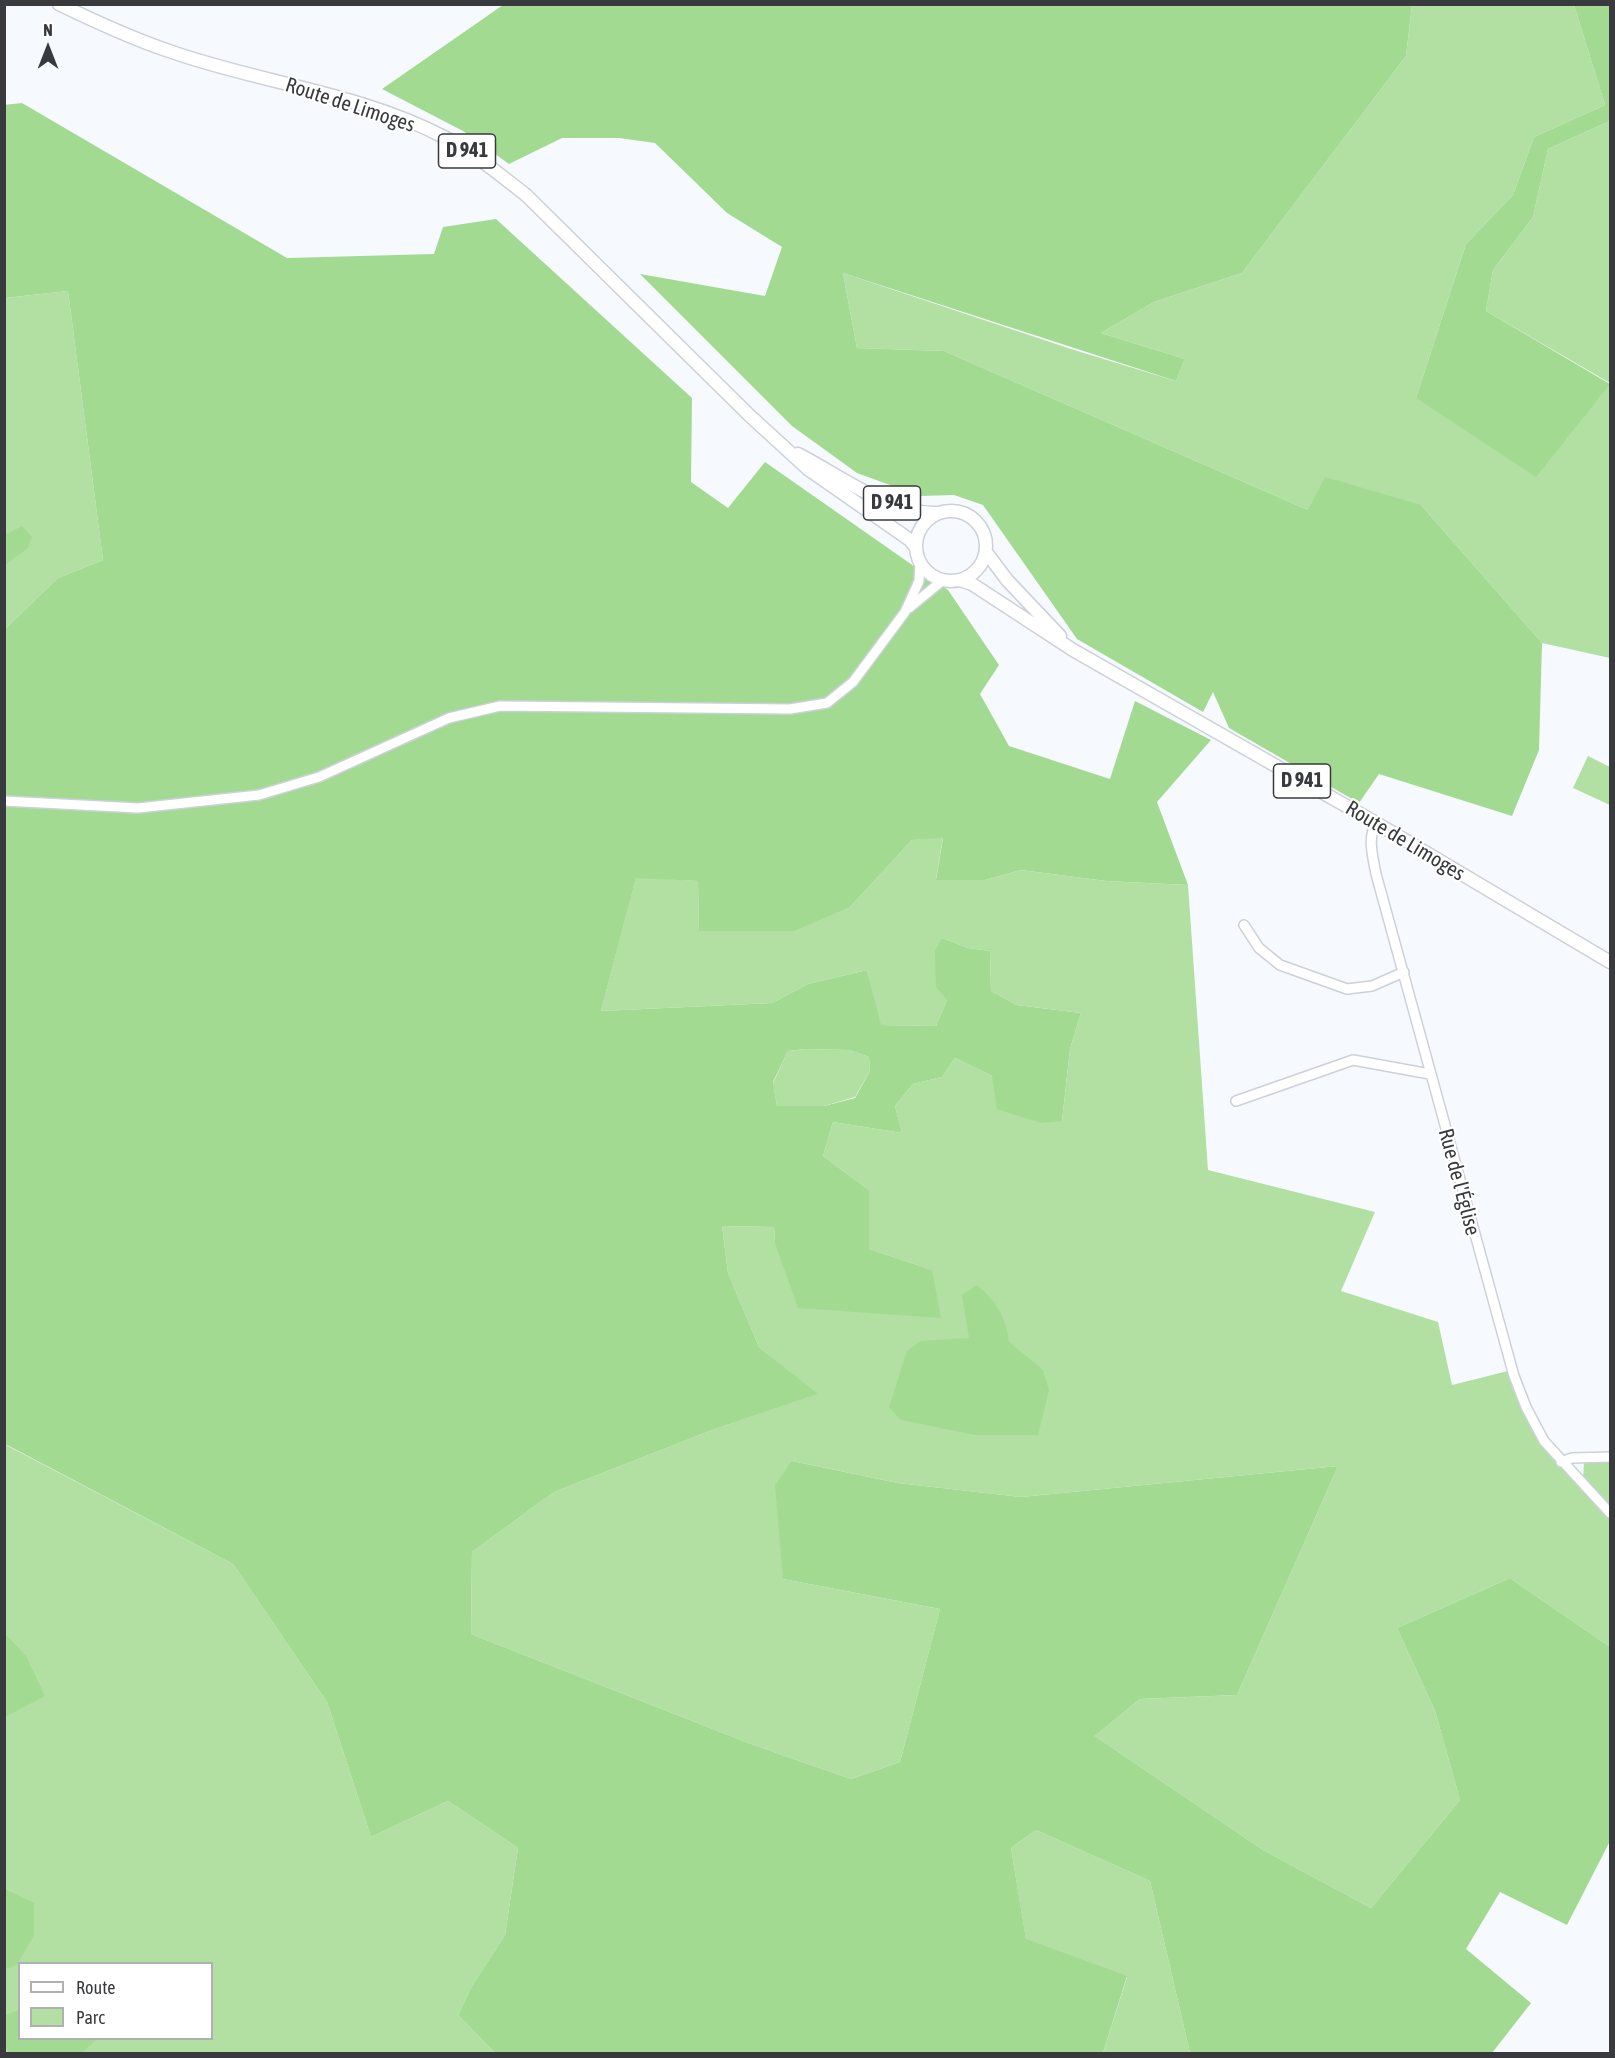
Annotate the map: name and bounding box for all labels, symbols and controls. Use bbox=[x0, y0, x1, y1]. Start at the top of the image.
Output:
north arrow bbox=[18, 18, 78, 78]
text: N bbox=[43, 21, 53, 39]
street label: Route de Limoges bbox=[282, 72, 418, 138]
road number: D 941 bbox=[438, 134, 496, 168]
road number: D 941 bbox=[864, 486, 920, 520]
road number: D 941 bbox=[1274, 764, 1330, 798]
street label: Route de Limoges bbox=[1341, 796, 1469, 886]
street label: Rue de l'Église bbox=[1433, 1126, 1485, 1238]
legend bbox=[18, 1962, 213, 2040]
text: Route bbox=[76, 1977, 115, 1998]
text: Parc bbox=[76, 2007, 105, 2028]

